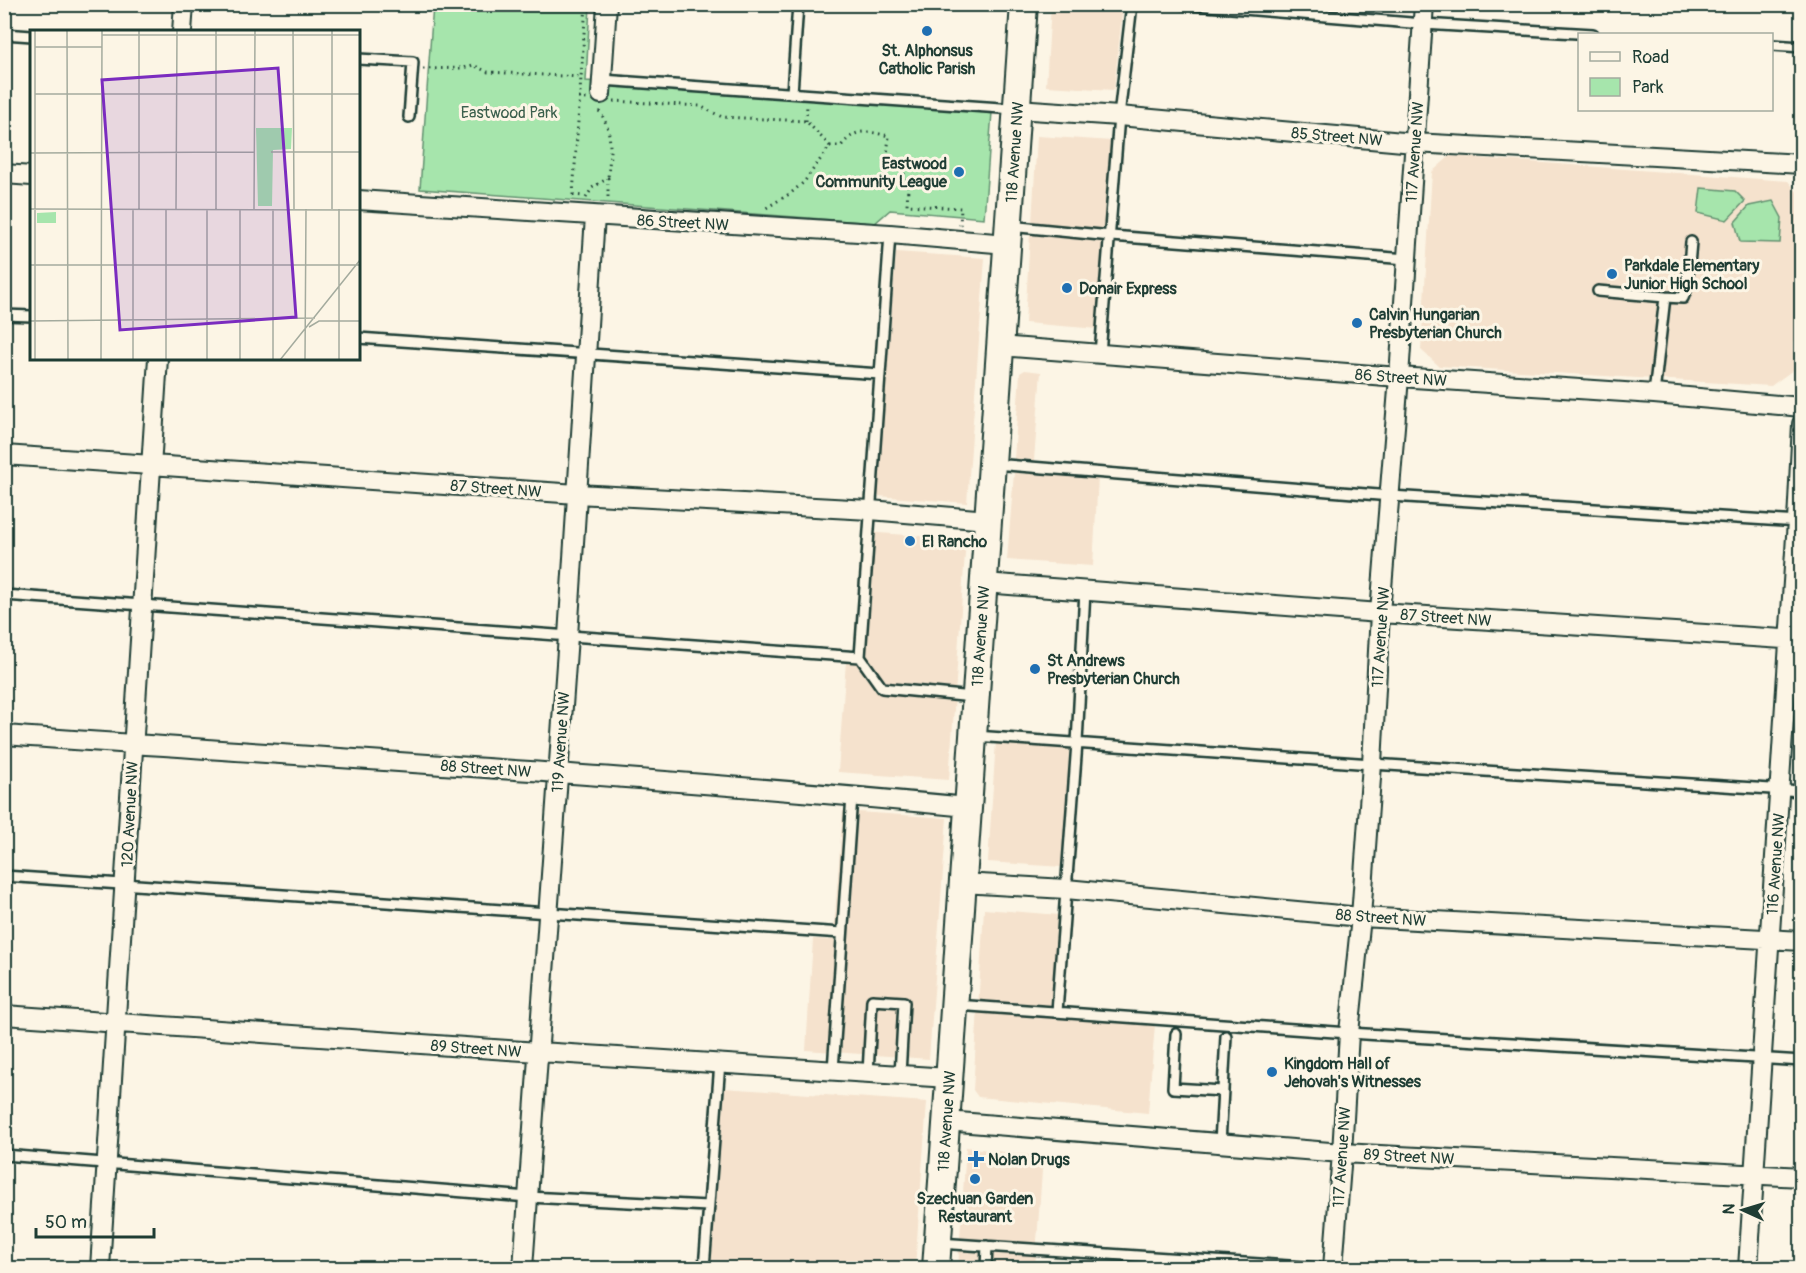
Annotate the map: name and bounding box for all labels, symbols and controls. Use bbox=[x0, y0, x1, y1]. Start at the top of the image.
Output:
marker: St. Alphonsus Catholic Parish bbox=[920, 24, 934, 38]
inset map bbox=[30, 30, 360, 360]
legend bbox=[1578, 33, 1773, 111]
place label: St. Alphonsus Catholic Parish bbox=[879, 41, 976, 79]
text: Road bbox=[1632, 46, 1669, 69]
text: Park bbox=[1632, 76, 1664, 99]
street label: 118 Avenue NW bbox=[1001, 101, 1029, 203]
street label: 117 Avenue NW bbox=[1401, 101, 1429, 203]
park label: Eastwood Park bbox=[461, 103, 558, 123]
street label: 85 Street NW bbox=[1290, 123, 1383, 151]
place label: Eastwood Community League bbox=[816, 154, 948, 192]
marker: Eastwood Community League bbox=[952, 165, 966, 179]
street label: 86 Street NW bbox=[636, 211, 730, 235]
place label: Parkdale Elementary Junior High School bbox=[1624, 256, 1760, 294]
marker: Parkdale Elementary Junior High School bbox=[1605, 267, 1619, 281]
place label: Donair Express bbox=[1079, 279, 1177, 299]
marker: Donair Express bbox=[1060, 281, 1074, 295]
place label: Calvin Hungarian Presbyterian Church bbox=[1369, 305, 1502, 343]
marker: Calvin Hungarian Presbyterian Church bbox=[1350, 316, 1364, 330]
street label: 86 Street NW bbox=[1354, 365, 1448, 391]
street label: 87 Street NW bbox=[450, 476, 542, 502]
place label: El Rancho bbox=[922, 532, 988, 552]
marker: El Rancho bbox=[903, 534, 917, 548]
street label: 118 Avenue NW bbox=[967, 585, 995, 687]
street label: 117 Avenue NW bbox=[1367, 586, 1395, 688]
street label: 87 Street NW bbox=[1400, 605, 1492, 631]
place label: St Andrews Presbyterian Church bbox=[1047, 651, 1180, 689]
marker: St Andrews Presbyterian Church bbox=[1028, 662, 1042, 676]
street label: 119 Avenue NW bbox=[547, 691, 575, 793]
street label: 88 Street NW bbox=[440, 756, 532, 782]
street label: 120 Avenue NW bbox=[117, 760, 143, 868]
street label: 116 Avenue NW bbox=[1762, 812, 1790, 916]
street label: 88 Street NW bbox=[1335, 905, 1427, 931]
street label: 89 Street NW bbox=[430, 1036, 522, 1062]
place label: Kingdom Hall of Jehovah's Witnesses bbox=[1284, 1054, 1422, 1092]
marker: Kingdom Hall of Jehovah's Witnesses bbox=[1265, 1065, 1279, 1079]
street label: 118 Avenue NW bbox=[933, 1070, 961, 1172]
street label: 117 Avenue NW bbox=[1328, 1106, 1356, 1208]
street label: 89 Street NW bbox=[1363, 1145, 1455, 1169]
place label: Nolan Drugs bbox=[988, 1150, 1071, 1170]
marker: Nolan Drugs bbox=[969, 1152, 983, 1166]
marker: Szechuan Garden Restaurant bbox=[968, 1172, 982, 1186]
north arrow bbox=[1713, 1180, 1773, 1240]
place label: Szechuan Garden Restaurant bbox=[917, 1189, 1033, 1227]
scale bar bbox=[36, 1201, 154, 1239]
text: N bbox=[1719, 1203, 1739, 1215]
text: 50 m bbox=[45, 1211, 87, 1234]

